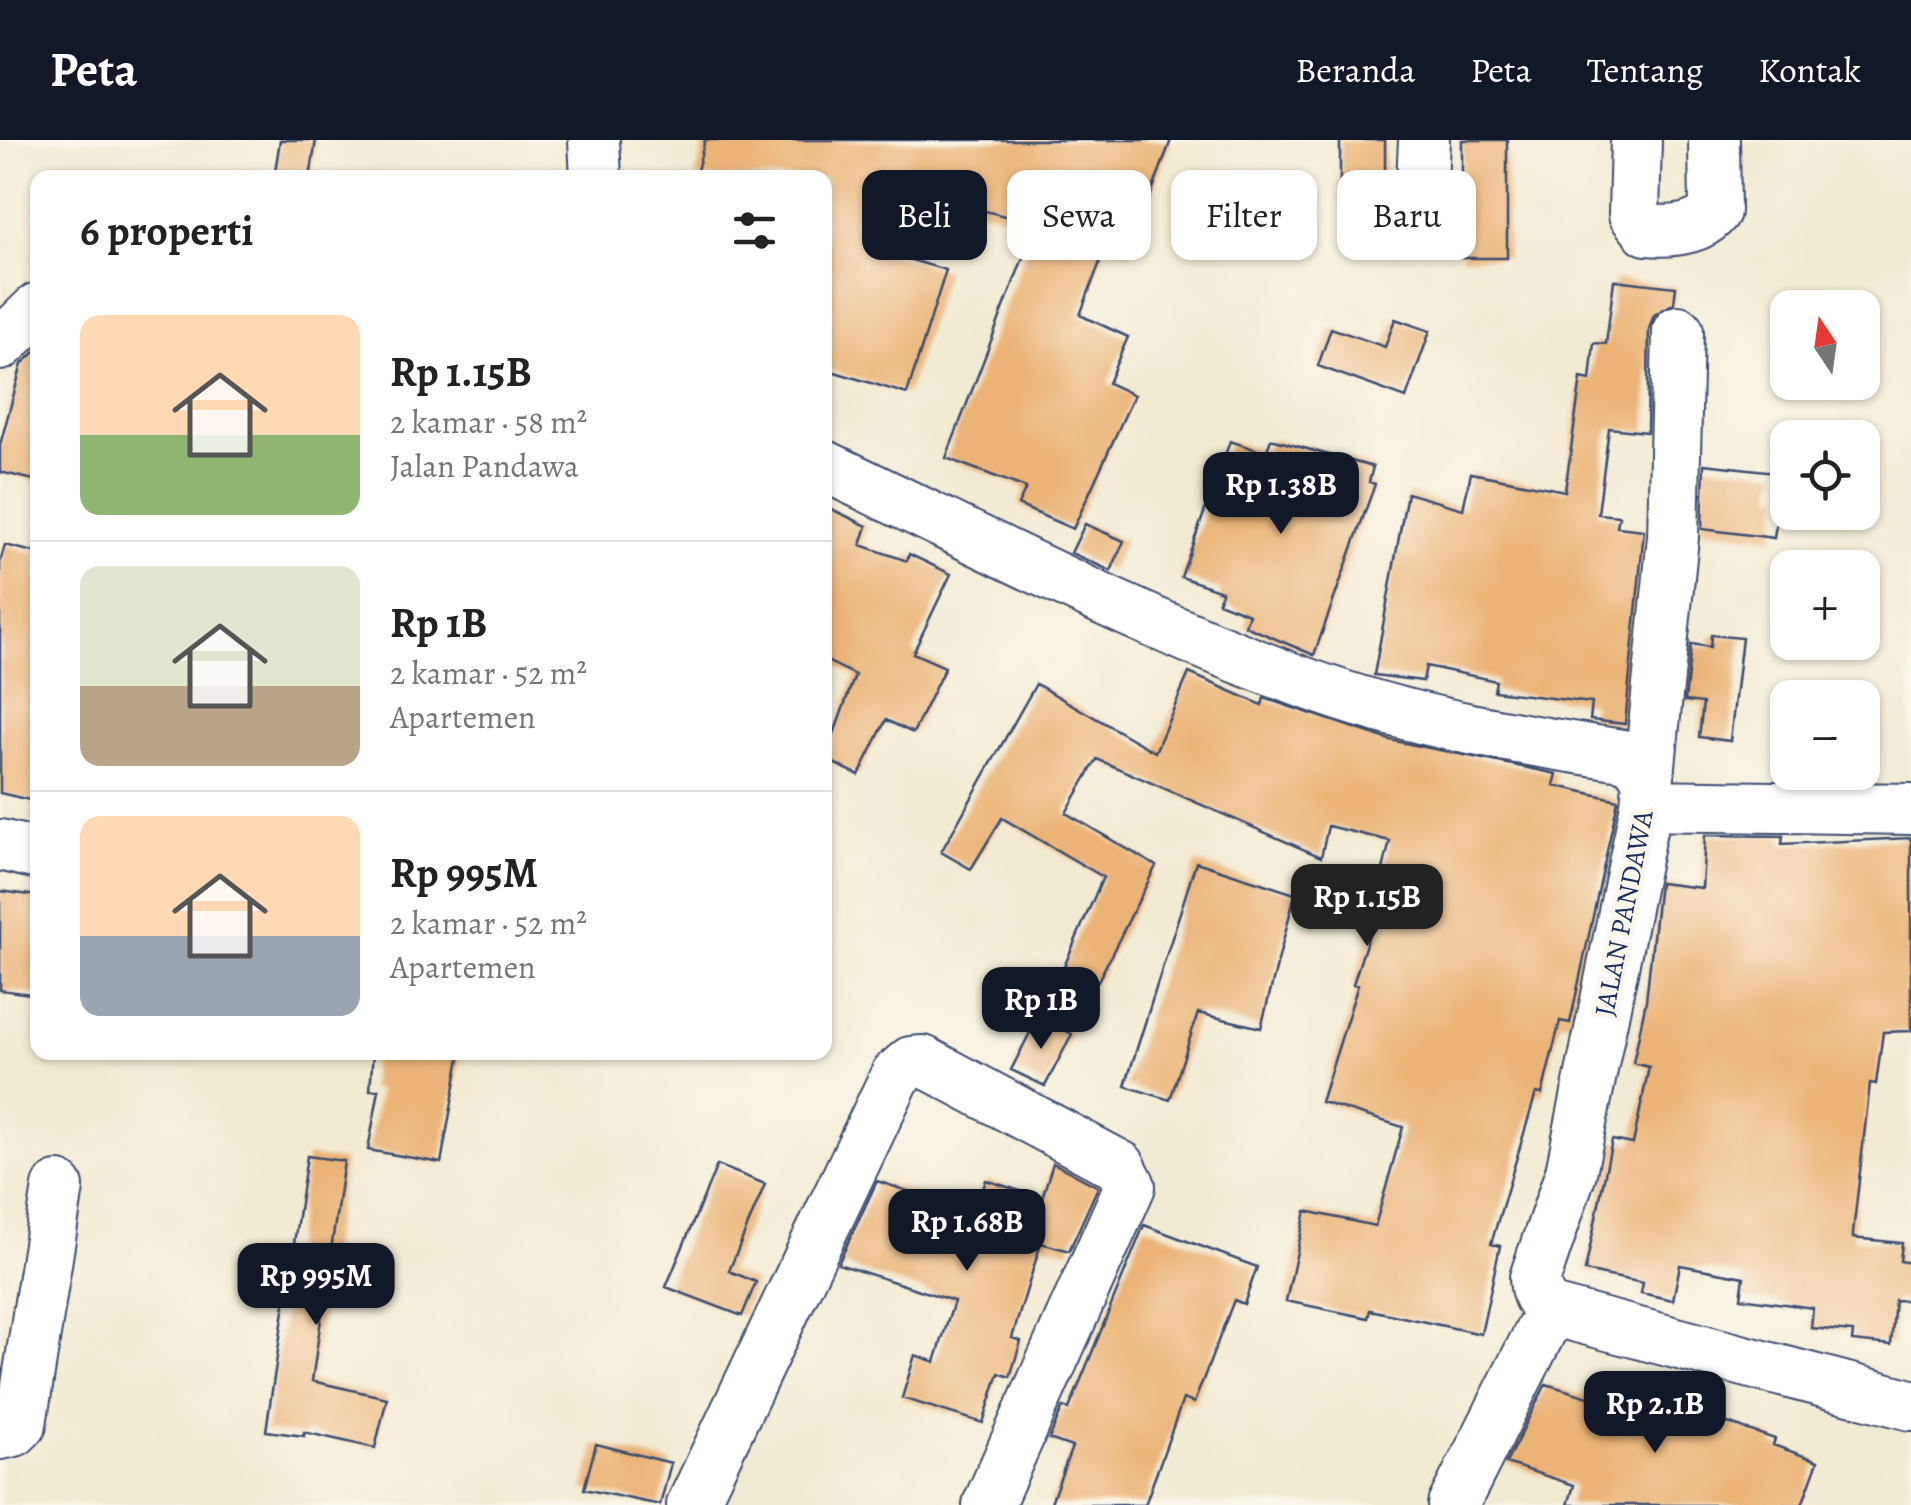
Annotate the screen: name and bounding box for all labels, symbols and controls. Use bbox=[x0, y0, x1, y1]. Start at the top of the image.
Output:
text: Peta bbox=[50, 37, 137, 103]
text: Beranda bbox=[1296, 46, 1415, 94]
text: Peta bbox=[1470, 46, 1532, 94]
text: Tentang bbox=[1587, 46, 1703, 94]
text: Kontak bbox=[1758, 46, 1861, 94]
chip: Beli bbox=[862, 170, 987, 260]
chip: Sewa bbox=[1007, 170, 1151, 260]
chip: Filter bbox=[1171, 170, 1317, 260]
chip: Baru bbox=[1337, 170, 1476, 260]
text: 6 properti bbox=[80, 202, 253, 259]
icon: filters bbox=[727, 203, 782, 258]
north arrow bbox=[1770, 290, 1880, 400]
map controls bbox=[1770, 290, 1880, 790]
text: Rp 1.15B bbox=[390, 343, 532, 400]
icon: home bbox=[160, 355, 280, 475]
text: 2 kamar · 58 m² bbox=[390, 400, 587, 444]
button: locate bbox=[1770, 420, 1880, 530]
text: Jalan Pandawa bbox=[390, 444, 579, 488]
pin: Rp 1.38B bbox=[1178, 452, 1384, 537]
text: Rp 1.38B bbox=[1225, 462, 1337, 506]
button: + bbox=[1770, 550, 1880, 660]
text: Rp 1B bbox=[390, 594, 487, 651]
icon: home bbox=[160, 606, 280, 726]
text: 2 kamar · 52 m² bbox=[390, 651, 587, 695]
button: − bbox=[1770, 680, 1880, 790]
text: Apartemen bbox=[390, 695, 536, 739]
street label: JALAN PANDAWA bbox=[1585, 806, 1663, 1020]
text: Rp 995M bbox=[390, 844, 538, 901]
icon: home bbox=[160, 856, 280, 976]
pin: Rp 1.15B bbox=[1264, 864, 1470, 949]
text: Rp 1.15B bbox=[1313, 874, 1421, 918]
text: 2 kamar · 52 m² bbox=[390, 901, 587, 945]
text: Apartemen bbox=[390, 945, 536, 989]
pin: Rp 1B bbox=[971, 967, 1111, 1052]
text: Rp 1B bbox=[1004, 977, 1078, 1021]
pin: Rp 1.68B bbox=[864, 1189, 1070, 1274]
text: Rp 1.68B bbox=[910, 1199, 1024, 1243]
pin: Rp 995M bbox=[224, 1243, 408, 1328]
text: Rp 995M bbox=[260, 1253, 372, 1297]
pin: Rp 2.1B bbox=[1563, 1371, 1747, 1456]
text: Rp 2.1B bbox=[1606, 1381, 1704, 1425]

